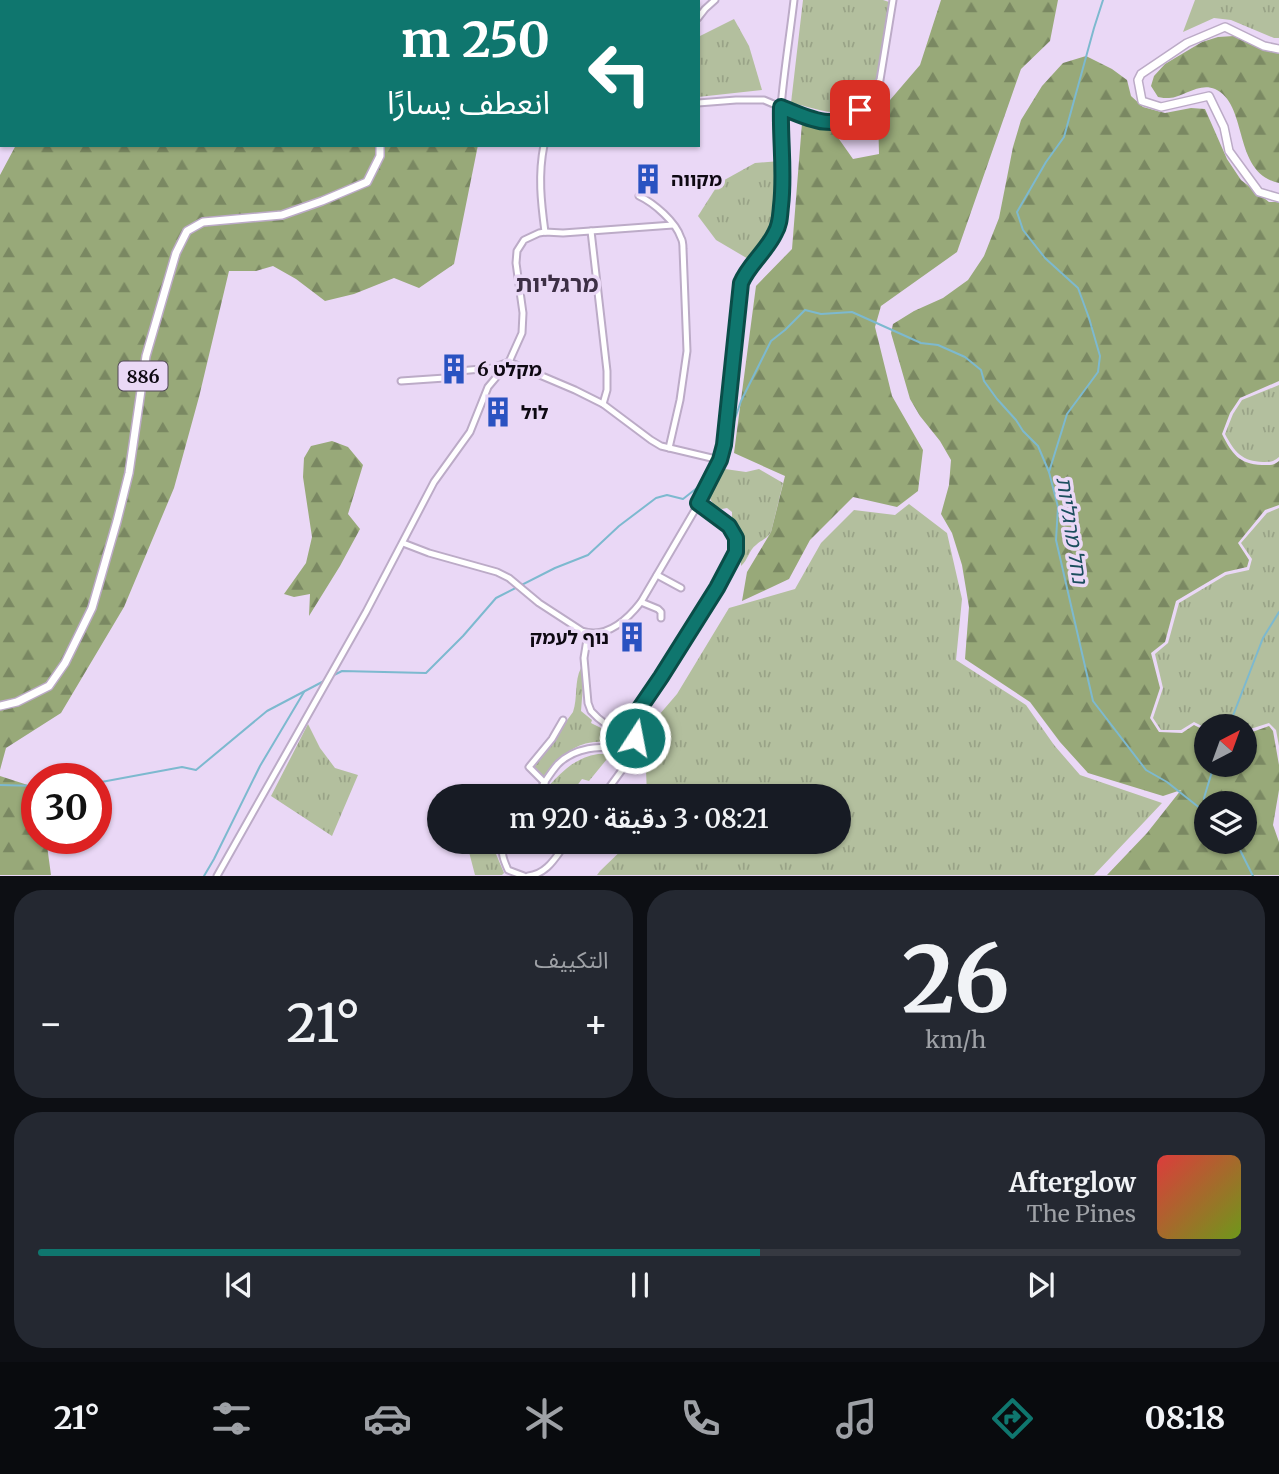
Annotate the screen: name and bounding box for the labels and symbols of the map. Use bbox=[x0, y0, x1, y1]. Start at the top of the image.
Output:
pin bbox=[830, 80, 890, 140]
building icon: מקווה bbox=[631, 162, 665, 196]
place label: מקווה bbox=[671, 167, 722, 191]
district label: מרגליות bbox=[516, 269, 598, 298]
building icon: מקלט 6 bbox=[437, 352, 471, 386]
place label: מקלט 6 bbox=[477, 357, 542, 381]
road number: 886 bbox=[118, 362, 168, 390]
building icon: לול bbox=[481, 395, 515, 429]
place label: לול bbox=[521, 400, 549, 424]
water label: נחל מרגליות bbox=[1050, 475, 1094, 587]
building icon: נוף לעמק bbox=[615, 620, 649, 654]
place label: נוף לעמק bbox=[530, 625, 609, 649]
position arrow bbox=[598, 701, 672, 775]
north arrow bbox=[1194, 714, 1256, 777]
speed limit sign: 30 bbox=[21, 763, 112, 854]

